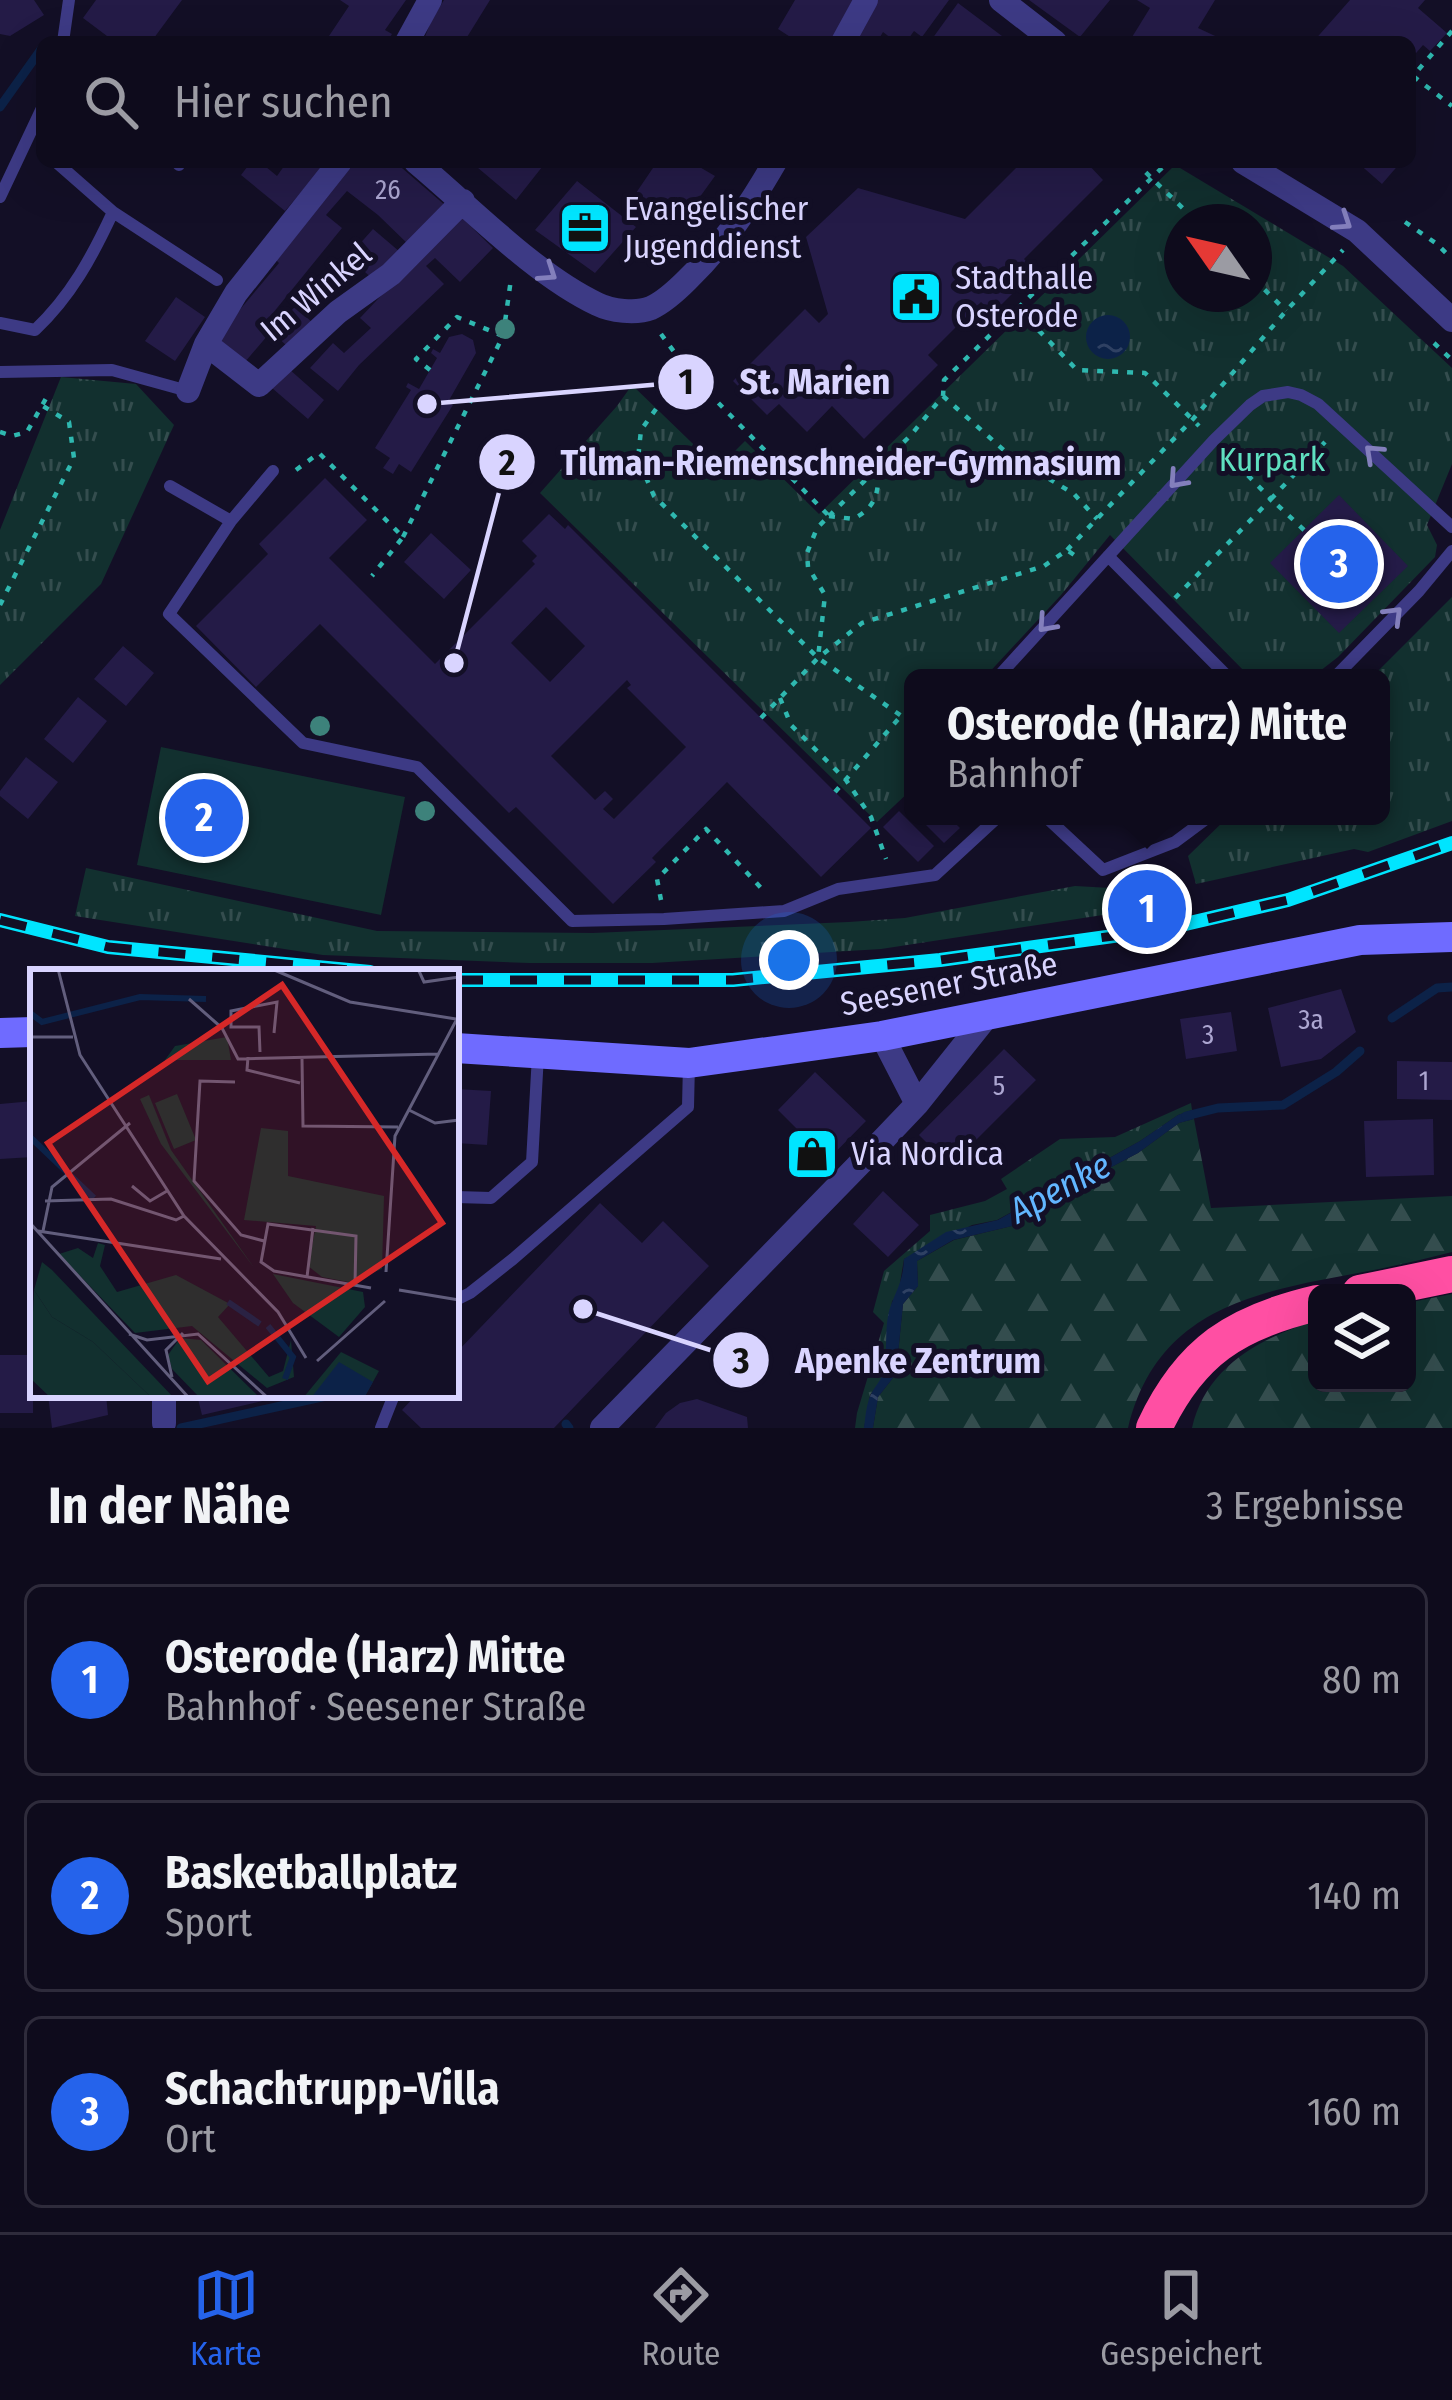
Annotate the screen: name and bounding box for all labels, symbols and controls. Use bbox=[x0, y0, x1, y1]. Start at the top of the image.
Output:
search box bbox=[36, 36, 1416, 168]
icon: search bbox=[78, 69, 144, 135]
text: Hier suchen bbox=[174, 75, 393, 129]
house number: 26 bbox=[375, 174, 401, 206]
place label: Evangelischer Jugenddienst bbox=[624, 189, 809, 267]
office icon: Evangelischer Jugenddienst bbox=[557, 200, 613, 256]
north arrow bbox=[1164, 204, 1272, 312]
one-way arrow bbox=[1329, 208, 1351, 230]
street label: Im Winkel bbox=[252, 234, 380, 350]
one-way arrow bbox=[535, 258, 557, 280]
place label: Stadthalle Osterode bbox=[955, 258, 1093, 336]
public building icon: Stadthalle Osterode bbox=[888, 269, 944, 325]
callout: St. Marien bbox=[656, 346, 915, 418]
text: 1 bbox=[678, 360, 694, 404]
text: St. Marien bbox=[740, 360, 890, 404]
callout: Tilman-Riemenschneider-Gymnasium bbox=[477, 426, 1146, 498]
park label: Kurpark bbox=[1219, 440, 1326, 480]
text: 2 bbox=[498, 441, 515, 485]
text: Tilman-Riemenschneider-Gymnasium bbox=[561, 441, 1121, 485]
one-way arrow bbox=[1365, 446, 1386, 468]
one-way arrow bbox=[1170, 466, 1191, 487]
pin: 3 bbox=[1300, 519, 1378, 609]
one-way arrow bbox=[1380, 608, 1402, 630]
one-way arrow bbox=[1039, 611, 1060, 632]
popup bbox=[904, 669, 1390, 825]
text: Osterode (Harz) Mitte bbox=[947, 697, 1347, 751]
text: Bahnhof bbox=[947, 751, 1081, 797]
pin: 2 bbox=[165, 773, 243, 863]
pin: 1 bbox=[1108, 864, 1186, 954]
your location bbox=[759, 930, 819, 990]
street label: Seesener Straße bbox=[837, 943, 1061, 1025]
inset map bbox=[30, 969, 459, 1398]
house number: 3a bbox=[1298, 1004, 1324, 1036]
house number: 3 bbox=[1202, 1019, 1214, 1051]
house number: 1 bbox=[1419, 1065, 1429, 1097]
house number: 5 bbox=[993, 1070, 1005, 1102]
shop icon: Via Nordica bbox=[784, 1126, 840, 1182]
place label: Via Nordica bbox=[851, 1134, 1004, 1174]
water label: Apenke bbox=[1000, 1143, 1118, 1234]
map controls bbox=[1308, 1284, 1416, 1392]
button: layers bbox=[1308, 1284, 1416, 1392]
callout: Apenke Zentrum bbox=[711, 1324, 1065, 1396]
text: 3 bbox=[731, 1339, 750, 1383]
text: Apenke Zentrum bbox=[794, 1339, 1041, 1383]
text: In der Nähe bbox=[48, 1475, 290, 1537]
text: 3 Ergebnisse bbox=[1206, 1483, 1404, 1529]
text: Osterode (Harz) Mitte bbox=[165, 1630, 565, 1684]
text: 1 bbox=[82, 1657, 98, 1703]
text: 80 m bbox=[1322, 1657, 1401, 1703]
text: Bahnhof · Seesener Straße bbox=[165, 1684, 586, 1730]
text: Basketballplatz bbox=[165, 1846, 457, 1900]
text: 2 bbox=[81, 1873, 99, 1919]
text: 140 m bbox=[1307, 1873, 1401, 1919]
text: Sport bbox=[165, 1900, 252, 1946]
text: Schachtrupp-Villa bbox=[165, 2062, 500, 2116]
text: 3 bbox=[81, 2089, 99, 2135]
text: 160 m bbox=[1307, 2089, 1401, 2135]
text: Ort bbox=[165, 2116, 216, 2162]
tab: Karte bbox=[190, 2262, 262, 2374]
tab: Route bbox=[642, 2262, 720, 2374]
tab: Gespeichert bbox=[1100, 2262, 1262, 2374]

